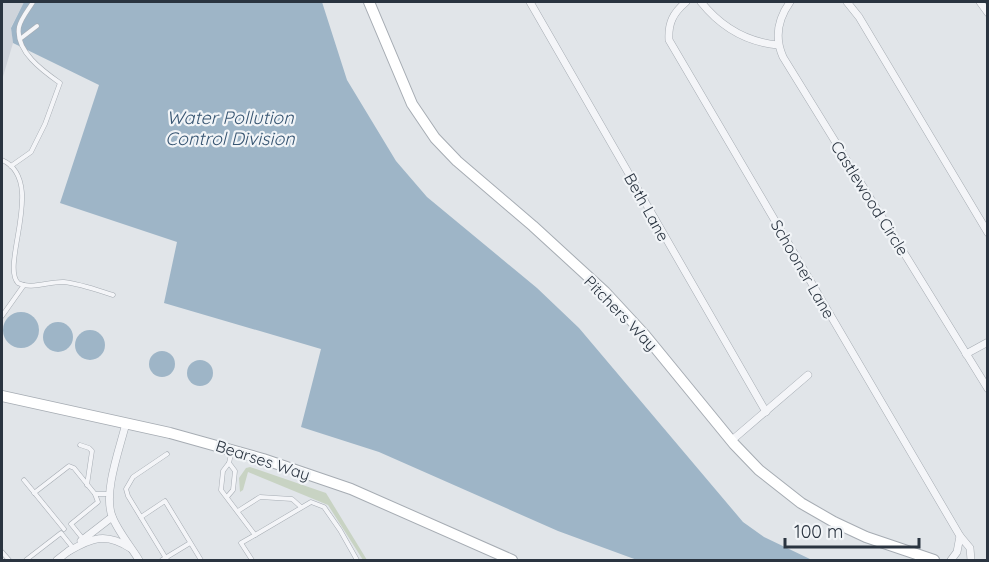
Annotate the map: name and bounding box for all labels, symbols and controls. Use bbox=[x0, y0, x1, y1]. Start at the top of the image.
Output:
water label: Water Pollution Control Division bbox=[165, 106, 295, 150]
street label: Castlewood Circle bbox=[827, 137, 913, 259]
street label: Beth Lane bbox=[620, 169, 674, 245]
street label: Schooner Lane bbox=[767, 216, 839, 322]
street label: Pitchers Way bbox=[580, 271, 662, 355]
street label: Bearses Way bbox=[213, 435, 313, 485]
scale bar bbox=[785, 511, 918, 549]
text: 100 m bbox=[794, 520, 843, 543]

